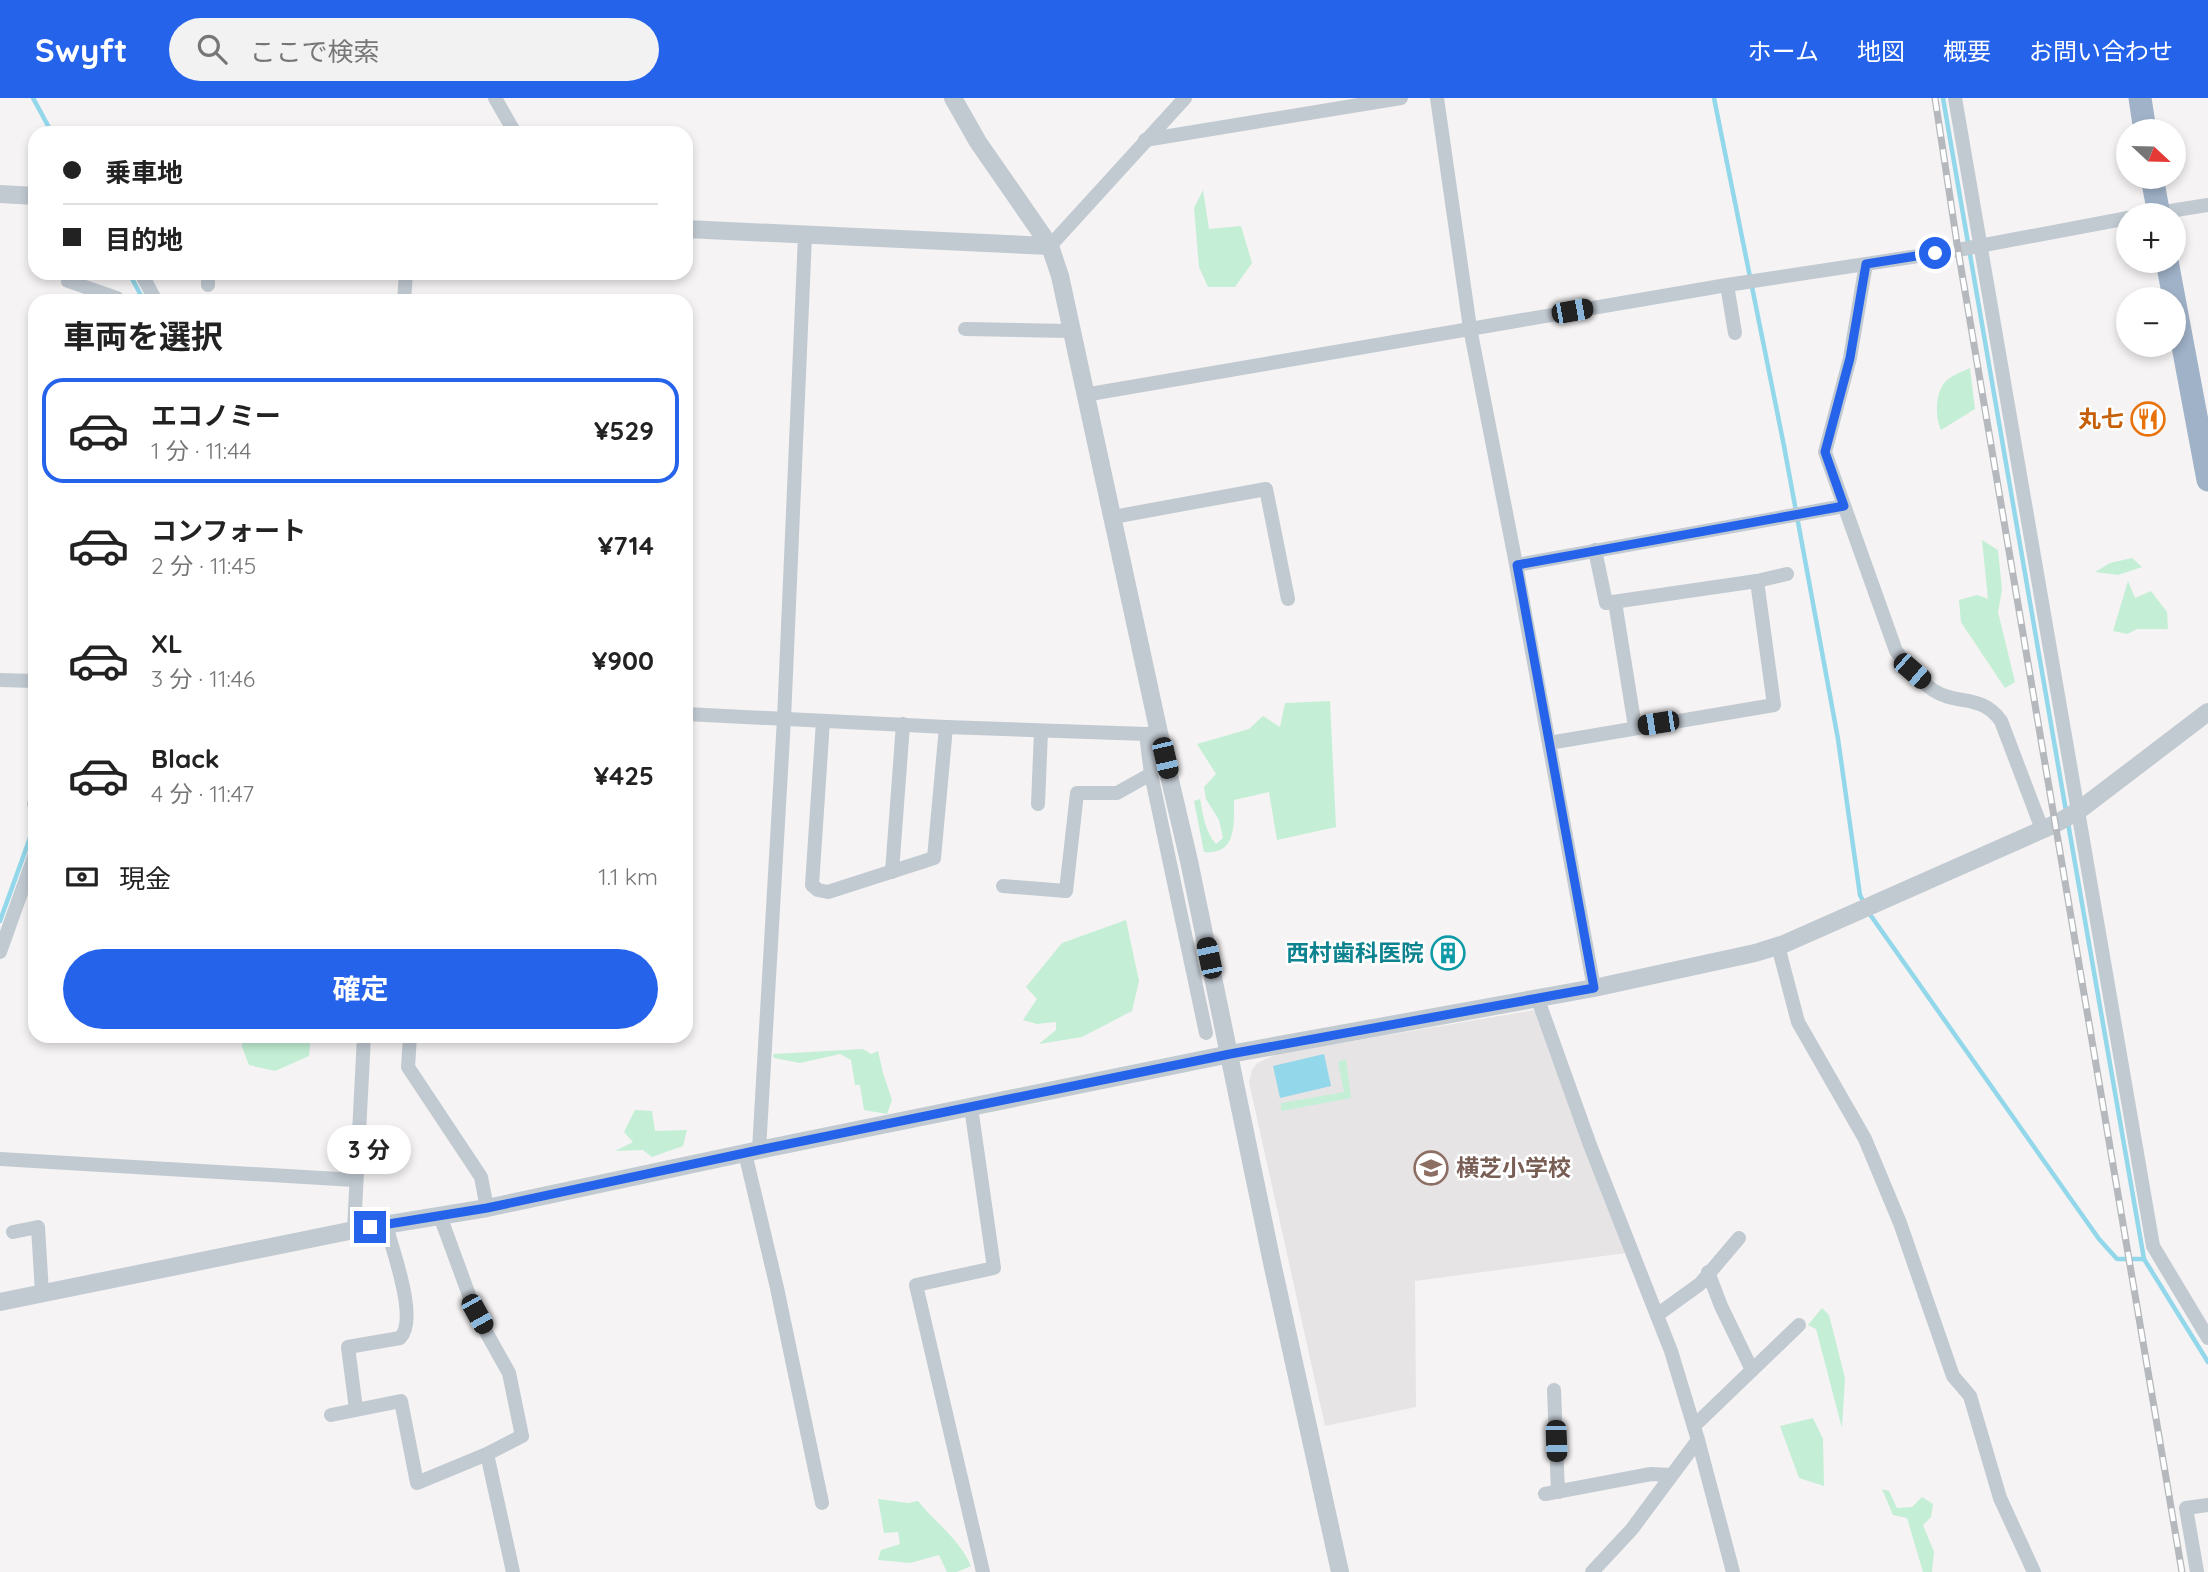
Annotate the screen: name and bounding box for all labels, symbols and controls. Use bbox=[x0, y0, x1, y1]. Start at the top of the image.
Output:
search box bbox=[169, 18, 659, 81]
text: Swyft bbox=[35, 29, 127, 70]
icon: search bbox=[193, 30, 231, 68]
text: ここで検索 bbox=[249, 35, 379, 68]
text: ホーム bbox=[1748, 36, 1819, 66]
text: 地図 bbox=[1857, 36, 1905, 66]
text: 概要 bbox=[1943, 36, 1991, 66]
text: お問い合わせ bbox=[2029, 36, 2173, 66]
north arrow bbox=[2116, 119, 2186, 189]
map controls bbox=[2116, 119, 2186, 357]
text: 乗車地 bbox=[105, 156, 183, 189]
button: + bbox=[2116, 203, 2186, 273]
text: 目的地 bbox=[105, 223, 183, 256]
route start bbox=[1919, 237, 1951, 269]
button: − bbox=[2116, 287, 2186, 357]
car bbox=[1550, 297, 1595, 325]
text: 車両を選択 bbox=[63, 316, 223, 356]
icon: car bbox=[67, 399, 130, 462]
text: エコノミー bbox=[151, 399, 281, 432]
restaurant icon: 丸七 bbox=[2129, 400, 2167, 438]
place label: 丸七 bbox=[2078, 404, 2124, 433]
text: ¥529 bbox=[594, 414, 654, 447]
text: 1 分 · 11:44 bbox=[151, 436, 251, 465]
icon: car bbox=[67, 514, 130, 577]
text: コンフォート bbox=[151, 514, 306, 547]
text: ¥714 bbox=[598, 529, 654, 562]
text: 2 分 · 11:45 bbox=[151, 551, 256, 580]
text: XL bbox=[151, 627, 183, 660]
icon: car bbox=[67, 629, 130, 692]
text: ¥900 bbox=[592, 644, 654, 677]
car bbox=[1890, 649, 1935, 693]
text: 3 分 · 11:46 bbox=[151, 664, 255, 693]
car bbox=[1636, 709, 1681, 737]
car bbox=[1151, 735, 1180, 781]
text: Black bbox=[151, 742, 220, 775]
icon: car bbox=[67, 744, 130, 807]
text: ¥425 bbox=[593, 759, 654, 792]
text: 4 分 · 11:47 bbox=[151, 779, 254, 808]
icon: cash bbox=[63, 858, 101, 896]
text: 現金 bbox=[119, 862, 171, 895]
text: 1.1 km bbox=[598, 862, 658, 891]
building icon: 西村歯科医院 bbox=[1429, 934, 1467, 972]
car bbox=[1195, 935, 1224, 981]
place label: 西村歯科医院 bbox=[1286, 938, 1424, 967]
button: 確定 bbox=[63, 949, 658, 1029]
callout: 3 分 bbox=[328, 1126, 412, 1174]
text: 3 分 bbox=[348, 1135, 390, 1164]
school or university icon: 横芝小学校 bbox=[1412, 1149, 1450, 1187]
place label: 横芝小学校 bbox=[1456, 1153, 1571, 1182]
route end bbox=[354, 1211, 386, 1243]
car bbox=[458, 1291, 497, 1337]
car bbox=[1545, 1420, 1568, 1462]

